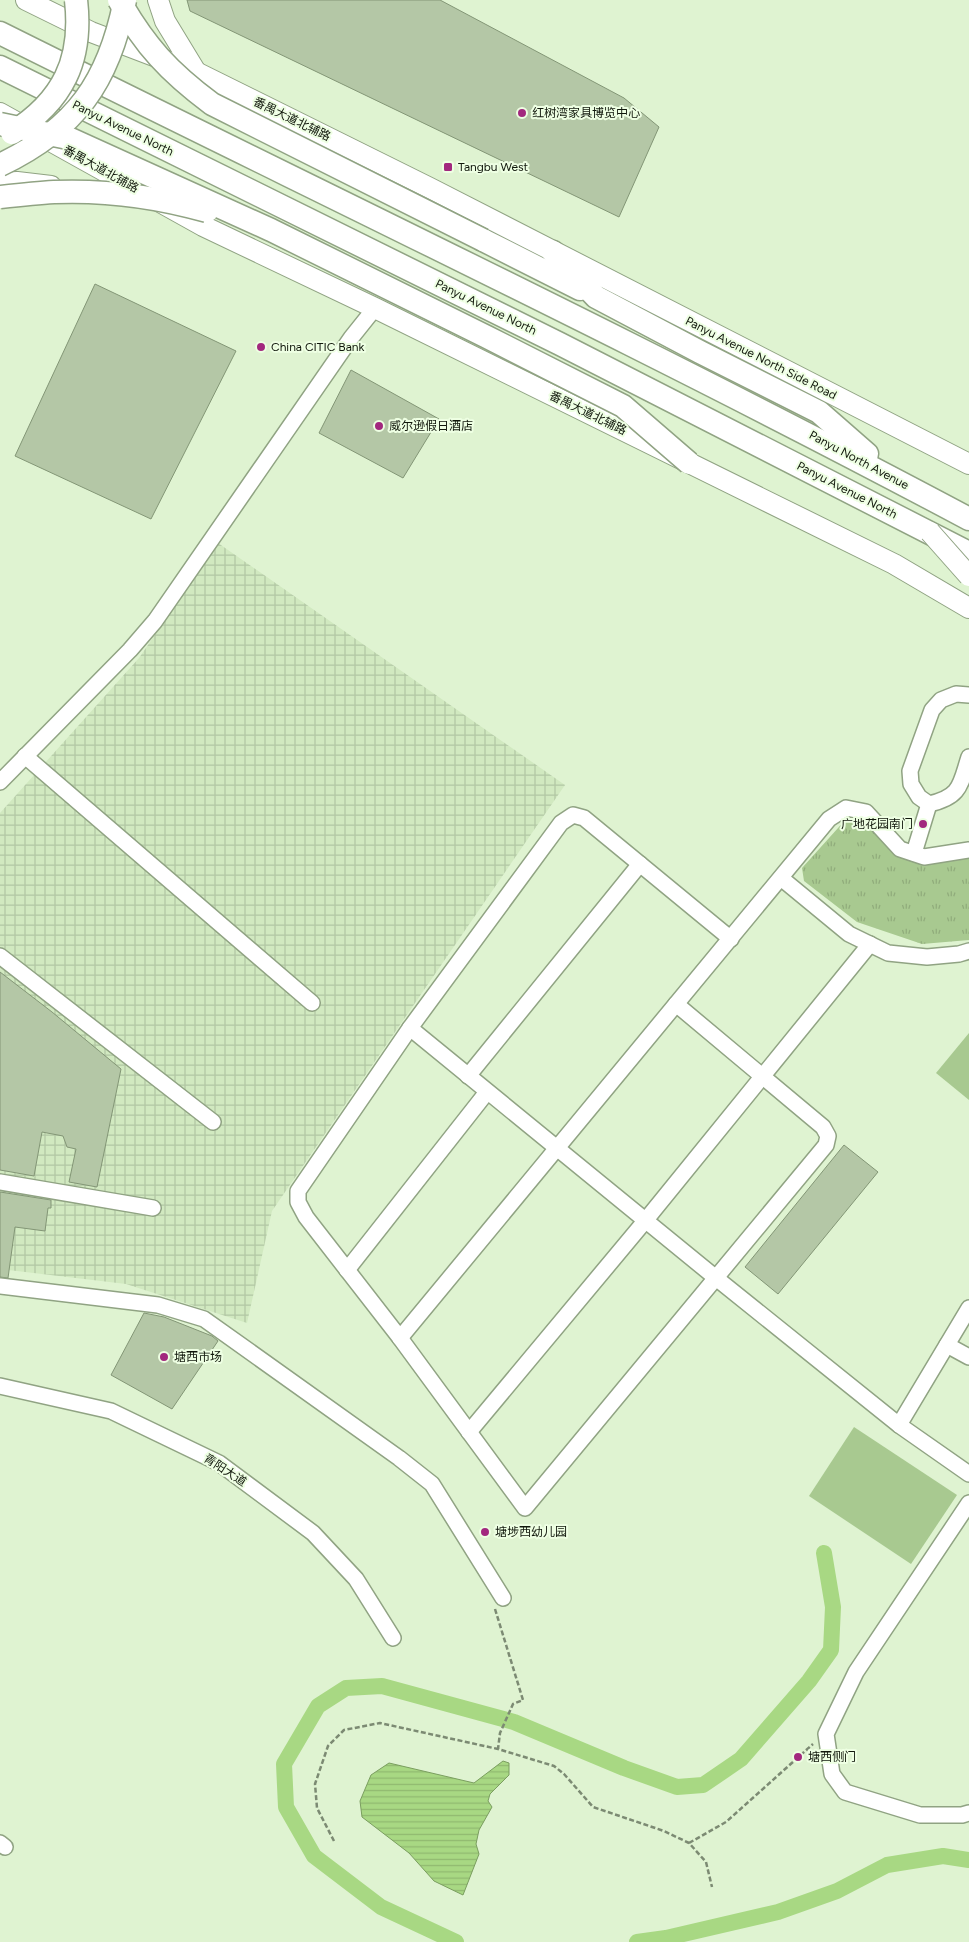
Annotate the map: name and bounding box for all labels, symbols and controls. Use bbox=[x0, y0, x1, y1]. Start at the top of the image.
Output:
street label: 番禺大道北辅路 bbox=[251, 94, 333, 144]
street label: Panyu Avenue North bbox=[70, 97, 176, 159]
place label: 红树湾家具博览中心 bbox=[532, 106, 640, 120]
marker: 红树湾家具博览中心 bbox=[516, 107, 528, 119]
street label: 番禺大道北铺路 bbox=[61, 143, 141, 195]
place label: Tangbu West bbox=[458, 160, 529, 174]
marker: Tangbu West bbox=[442, 161, 454, 173]
street label: Panyu Avenue North bbox=[433, 276, 539, 338]
street label: Panyu Avenue North Side Road bbox=[683, 314, 839, 402]
place label: China CITIC Bank bbox=[271, 340, 364, 354]
marker: China CITIC Bank bbox=[255, 341, 267, 353]
street label: 番禺大道北辅路 bbox=[547, 388, 629, 438]
place label: 威尔逊假日酒店 bbox=[389, 419, 473, 433]
marker: 威尔逊假日酒店 bbox=[373, 420, 385, 432]
street label: Panyu North Avenue bbox=[807, 428, 912, 492]
street label: Panyu Avenue North bbox=[795, 459, 900, 521]
place label: 广地花园南门 bbox=[841, 817, 913, 831]
marker: 广地花园南门 bbox=[917, 818, 929, 830]
place label: 塘西市场 bbox=[174, 1350, 222, 1364]
marker: 塘西市场 bbox=[158, 1351, 170, 1363]
street label: 青阳大道 bbox=[201, 1451, 249, 1489]
place label: 塘埗西幼儿园 bbox=[495, 1525, 567, 1539]
marker: 塘埗西幼儿园 bbox=[479, 1526, 491, 1538]
place label: 塘西侧门 bbox=[808, 1750, 856, 1764]
marker: 塘西侧门 bbox=[792, 1751, 804, 1763]

